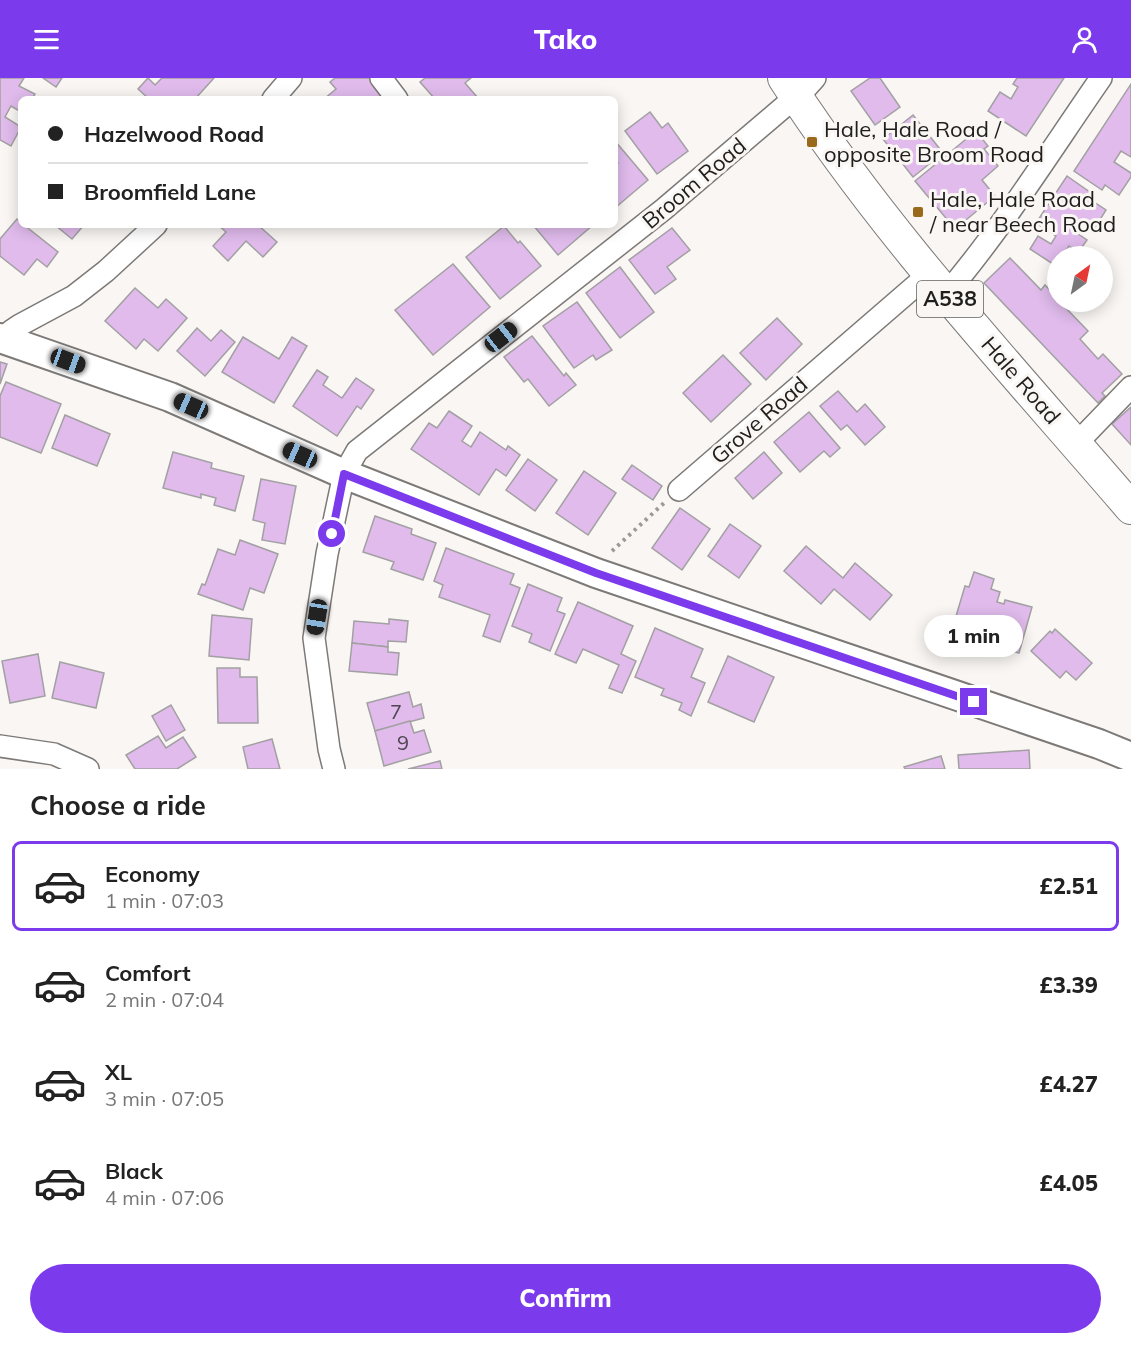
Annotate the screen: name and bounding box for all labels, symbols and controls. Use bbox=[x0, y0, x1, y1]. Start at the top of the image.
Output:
text: Tako bbox=[534, 22, 597, 56]
icon: menu bbox=[30, 23, 63, 56]
icon: person bbox=[1068, 23, 1101, 56]
place label: Hale, Hale Road / opposite Broom Road bbox=[824, 115, 1044, 168]
text: Hazelwood Road bbox=[84, 120, 264, 148]
street label: Broom Road bbox=[636, 131, 752, 235]
marker: Hale, Hale Road / opposite Broom Road bbox=[805, 135, 819, 149]
text: Broomfield Lane bbox=[84, 178, 256, 206]
place label: Hale, Hale Road / near Beech Road bbox=[929, 185, 1116, 238]
marker: Hale, Hale Road / near Beech Road bbox=[911, 205, 925, 219]
north arrow bbox=[1047, 246, 1113, 312]
map controls bbox=[1047, 246, 1113, 312]
road number: A538 bbox=[917, 281, 983, 317]
car bbox=[481, 319, 521, 355]
street label: Hale Road bbox=[975, 330, 1067, 430]
car bbox=[48, 346, 88, 376]
street label: Grove Road bbox=[705, 370, 813, 470]
car bbox=[171, 390, 211, 422]
car bbox=[280, 439, 320, 471]
route start bbox=[318, 520, 345, 547]
car bbox=[305, 598, 329, 636]
callout: 1 min bbox=[924, 615, 1024, 657]
text: 1 min bbox=[947, 623, 1000, 648]
route end bbox=[960, 688, 987, 715]
house number: 7 bbox=[390, 699, 402, 724]
house number: 9 bbox=[397, 730, 409, 755]
text: Choose a ride bbox=[30, 788, 206, 822]
icon: car bbox=[33, 859, 87, 913]
text: Economy bbox=[105, 860, 200, 888]
text: £2.51 bbox=[1039, 872, 1098, 900]
text: 1 min · 07:03 bbox=[105, 888, 224, 913]
icon: car bbox=[33, 958, 87, 1012]
text: Comfort bbox=[105, 959, 191, 987]
text: £3.39 bbox=[1039, 971, 1098, 999]
text: 2 min · 07:04 bbox=[105, 987, 224, 1012]
icon: car bbox=[33, 1057, 87, 1111]
text: XL bbox=[105, 1058, 132, 1086]
text: £4.27 bbox=[1039, 1070, 1098, 1098]
text: 3 min · 07:05 bbox=[105, 1086, 224, 1111]
icon: car bbox=[33, 1156, 87, 1210]
text: Black bbox=[105, 1157, 163, 1185]
text: £4.05 bbox=[1039, 1169, 1098, 1197]
text: 4 min · 07:06 bbox=[105, 1185, 224, 1210]
button: Confirm bbox=[30, 1264, 1101, 1333]

